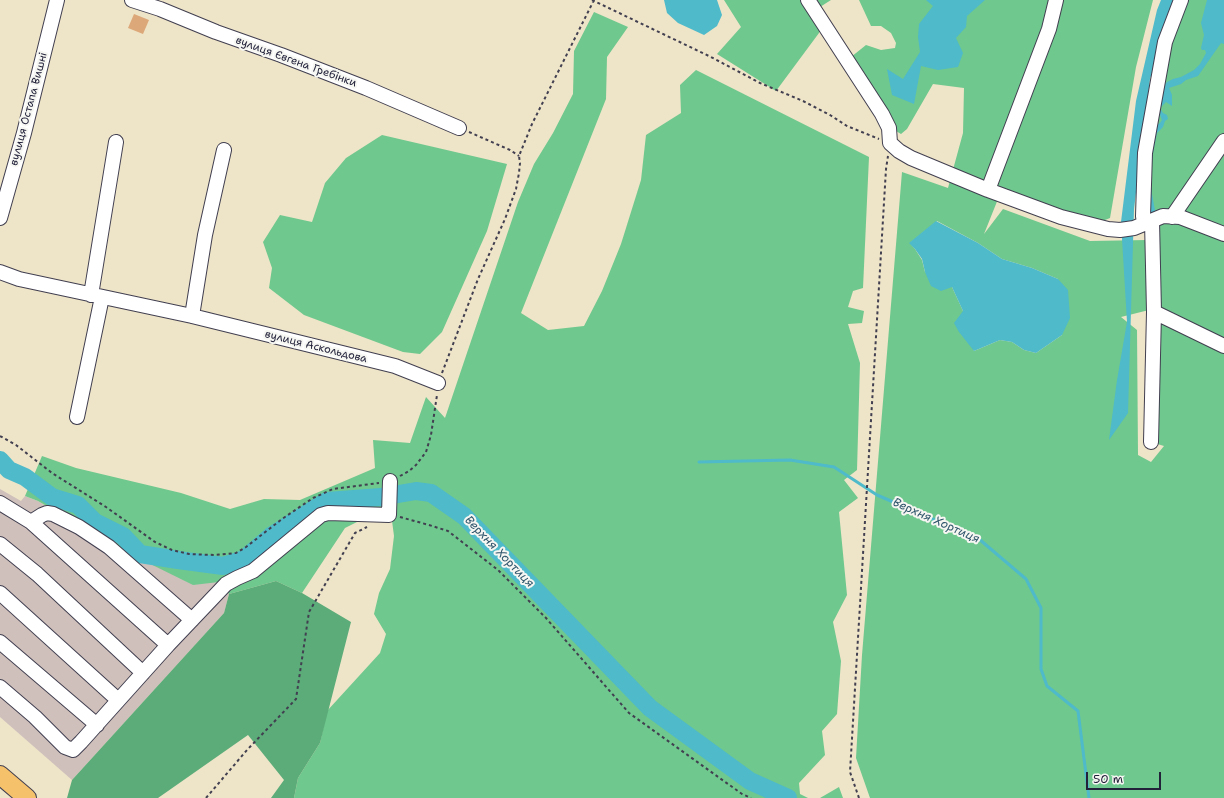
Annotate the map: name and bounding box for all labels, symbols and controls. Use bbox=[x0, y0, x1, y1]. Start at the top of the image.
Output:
street label: вулиця Євгена Гребінки bbox=[234, 34, 358, 90]
street label: вулиця Остапа Вишні bbox=[8, 51, 50, 167]
street label: вулиця Аскольдова bbox=[263, 328, 369, 366]
water label: Верхня Хортиця bbox=[890, 495, 982, 547]
water label: Верхня Хортиця bbox=[461, 513, 537, 591]
scale bar bbox=[1088, 764, 1163, 790]
text: 50 m bbox=[1093, 771, 1123, 787]

